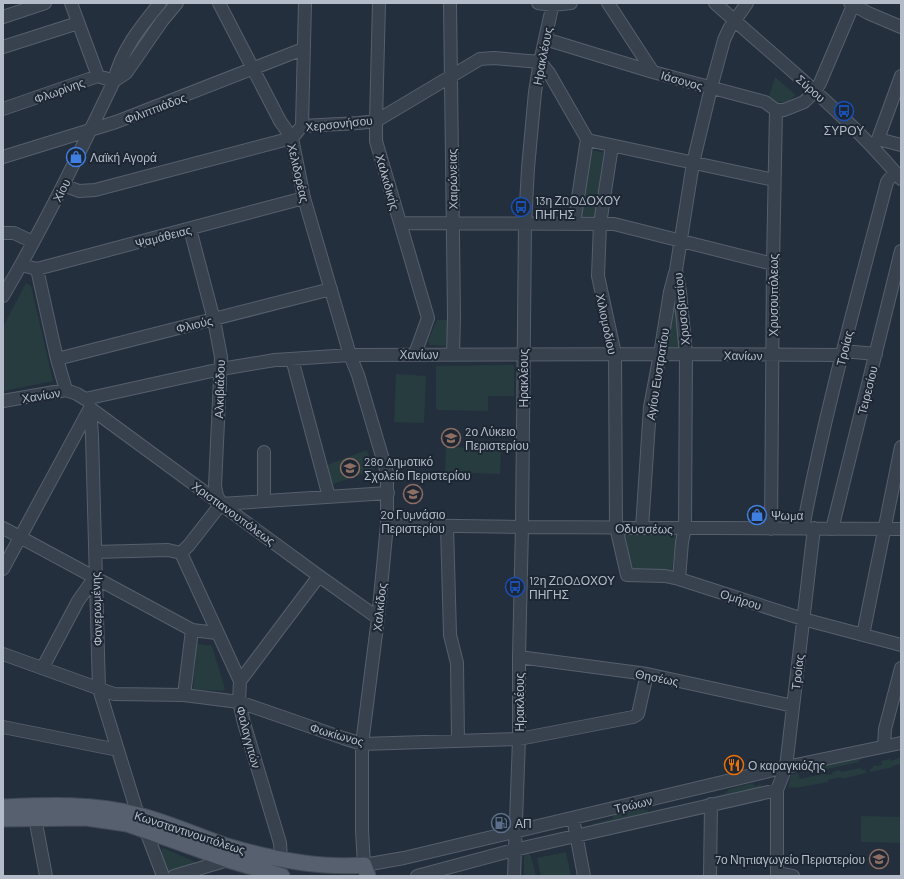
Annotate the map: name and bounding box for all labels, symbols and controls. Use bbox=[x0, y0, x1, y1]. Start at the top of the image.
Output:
street label: Ηρακλέους bbox=[530, 26, 556, 86]
street label: Ιάσονος bbox=[659, 67, 705, 94]
street label: Σύρου bbox=[793, 72, 828, 105]
street label: Φλωρίνης bbox=[32, 74, 87, 107]
street label: Φιλιππιάδος bbox=[122, 90, 188, 127]
bus stop icon: ΣΥΡΟΥ bbox=[833, 100, 855, 122]
street label: Χερσονήσου bbox=[305, 113, 373, 134]
place label: ΣΥΡΟΥ bbox=[824, 123, 864, 137]
street label: Χελιδορέας bbox=[284, 142, 313, 204]
shop icon: Λαϊκή Αγορά bbox=[65, 146, 87, 168]
street label: Χαιρώνειας bbox=[444, 148, 461, 209]
place label: Λαϊκή Αγορά bbox=[90, 150, 157, 165]
street label: Χαλκιδικής bbox=[372, 152, 403, 212]
street label: Χίου bbox=[49, 176, 73, 204]
place label: 13η ΖΩΟΔΟΧΟΥ ΠΗΓΗΣ bbox=[535, 193, 621, 221]
bus stop icon: 13η ΖΩΟΔΟΧΟΥ ΠΗΓΗΣ bbox=[510, 196, 532, 218]
street label: Ψαμάθειας bbox=[133, 222, 193, 251]
street label: Χρυσουπόλεως bbox=[766, 253, 781, 336]
street label: Χρυσοβιτσίου bbox=[670, 272, 693, 346]
street label: Χιλιομοδίου bbox=[594, 292, 620, 356]
street label: Φλιούς bbox=[174, 313, 214, 336]
street label: Αγίου Ευστρατίου bbox=[643, 327, 672, 421]
street label: Τροίας bbox=[833, 329, 856, 368]
street label: Χανίων bbox=[400, 347, 438, 361]
street label: Ηρακλέους bbox=[516, 348, 531, 407]
street label: Χανίων bbox=[723, 348, 763, 362]
street label: Αλκιβιάδου bbox=[211, 359, 228, 419]
street label: Τειρεσίου bbox=[854, 364, 881, 416]
street label: Χανίων bbox=[21, 385, 61, 405]
place label: 2ο Λύκειο Περιστερίου bbox=[465, 424, 529, 453]
school or university icon: 2ο Λύκειο Περιστερίου bbox=[440, 427, 462, 449]
place label: 28ο Δημοτικό Σχολείο Περιστερίου bbox=[364, 454, 471, 483]
school or university icon: 28ο Δημοτικό Σχολείο Περιστερίου bbox=[339, 457, 361, 479]
street label: Χριστιανουπόλεως bbox=[189, 478, 278, 549]
school or university icon: 2ο Γυμνάσιο Περιστερίου bbox=[402, 483, 424, 505]
shop icon: Ψωμα bbox=[746, 504, 768, 526]
place label: 2ο Γυμνάσιο Περιστερίου bbox=[381, 507, 446, 536]
place label: Ψωμα bbox=[771, 508, 803, 522]
street label: Οδυσσέως bbox=[615, 520, 673, 537]
street label: Φανερωμένης bbox=[88, 571, 105, 646]
place label: 12η ΖΩΟΔΟΧΟΥ ΠΗΓΗΣ bbox=[529, 573, 615, 601]
bus stop icon: 12η ΖΩΟΔΟΧΟΥ ΠΗΓΗΣ bbox=[504, 576, 526, 598]
street label: Χαλκίδος bbox=[369, 582, 390, 632]
street label: Ομήρου bbox=[718, 586, 763, 613]
street label: Τροίας bbox=[788, 653, 807, 691]
street label: Θησέως bbox=[634, 666, 680, 689]
street label: Ηρακλέους bbox=[512, 672, 527, 731]
street label: Φαλαγγιτών bbox=[233, 704, 264, 770]
street label: Φωκίωνος bbox=[308, 720, 366, 749]
restaurant icon: Ο καραγκιόζης bbox=[723, 754, 745, 776]
place label: Ο καραγκιόζης bbox=[748, 758, 825, 773]
street label: Τρώων bbox=[612, 793, 654, 816]
street label: Κωνσταντινουπόλεως bbox=[133, 807, 247, 858]
fuel station icon: ΑΠ bbox=[490, 812, 512, 834]
place label: ΑΠ bbox=[515, 816, 532, 830]
school or university icon: 7ο Νηπιαγωγείο Περιστερίου bbox=[868, 848, 890, 870]
place label: 7ο Νηπιαγωγείο Περιστερίου bbox=[715, 852, 865, 867]

